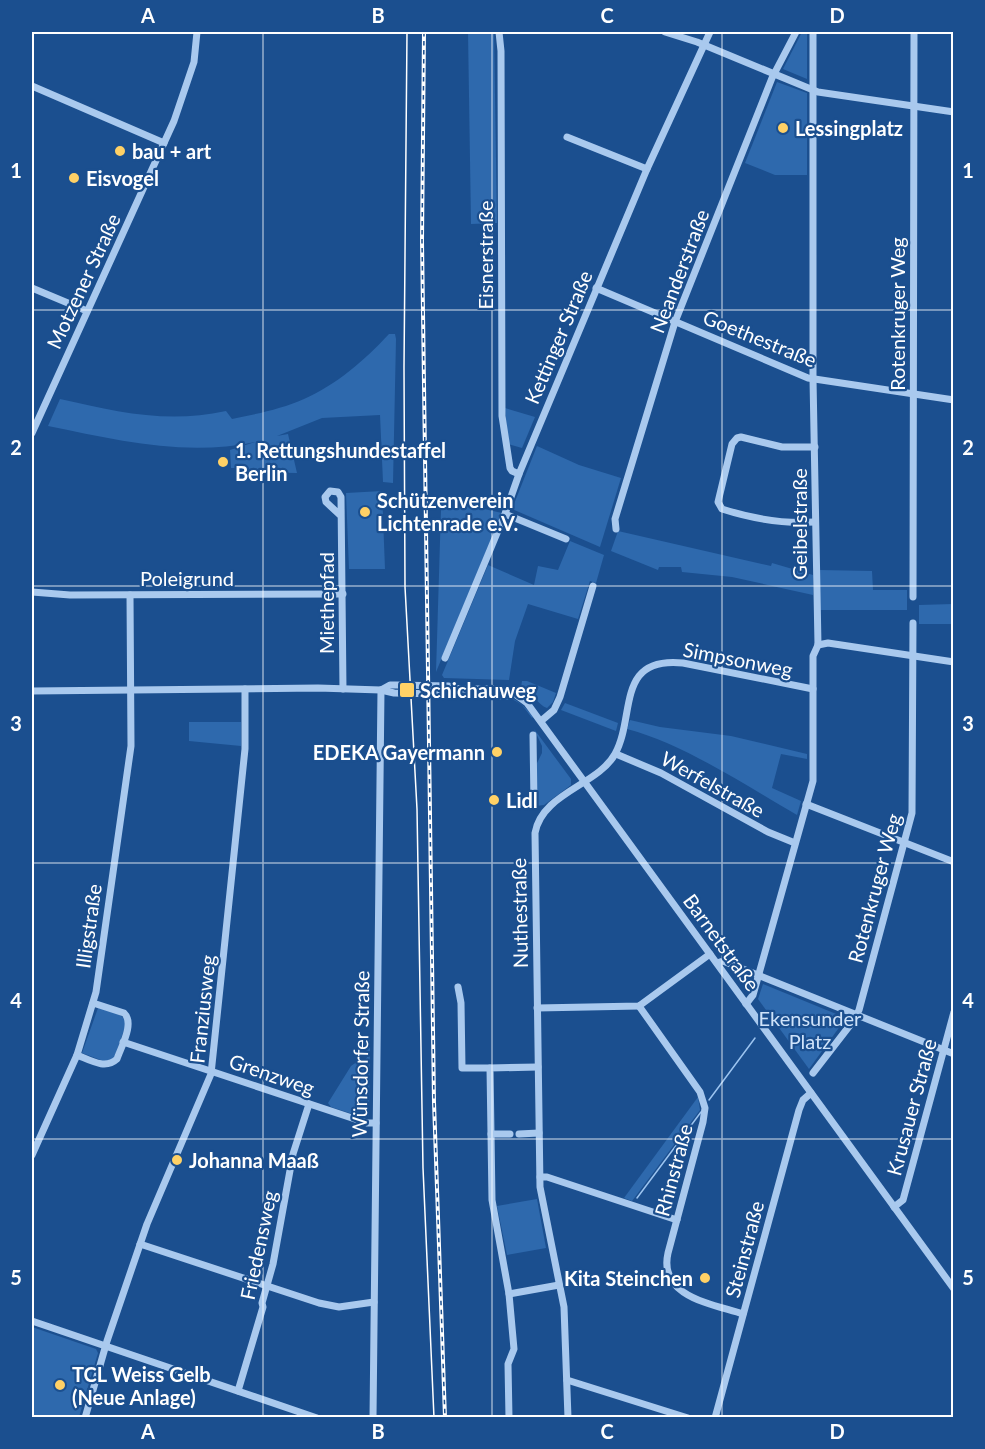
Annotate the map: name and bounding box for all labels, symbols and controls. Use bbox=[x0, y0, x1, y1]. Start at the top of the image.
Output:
text: A bbox=[140, 3, 155, 27]
text: B bbox=[371, 3, 385, 27]
text: C bbox=[600, 3, 614, 27]
text: D bbox=[829, 3, 845, 27]
place label: Lessingplatz bbox=[795, 116, 903, 140]
marker: Lessingplatz bbox=[776, 121, 790, 135]
place label: bau + art bbox=[132, 139, 212, 163]
marker: bau + art bbox=[113, 144, 127, 158]
text: 1 bbox=[10, 158, 22, 182]
text: 1 bbox=[962, 158, 974, 182]
place label: Eisvogel bbox=[86, 166, 159, 190]
marker: Eisvogel bbox=[67, 171, 81, 185]
street label: Eisnerstraße bbox=[473, 201, 497, 309]
street label: Neanderstraße bbox=[644, 206, 714, 336]
street label: Motzener Straße bbox=[41, 210, 125, 352]
street label: Rotenkruger Weg bbox=[885, 237, 909, 391]
street label: Kettinger Straße bbox=[519, 267, 597, 407]
street label: Goethestraße bbox=[700, 304, 820, 372]
text: 2 bbox=[10, 435, 22, 459]
text: 2 bbox=[962, 435, 974, 459]
place label: 1. Rettungshundestaffel Berlin bbox=[235, 438, 446, 485]
marker: 1. Rettungshundestaffel Berlin bbox=[216, 455, 230, 469]
street label: Geibelstraße bbox=[787, 468, 811, 580]
place label: Schützenverein Lichtenrade e.V. bbox=[377, 488, 518, 535]
marker: Schützenverein Lichtenrade e.V. bbox=[358, 505, 372, 519]
street label: Miethepfad bbox=[314, 552, 338, 654]
street label: Poleigrund bbox=[140, 566, 234, 590]
street label: Simpsonweg bbox=[681, 637, 795, 681]
place label: Schichauweg bbox=[420, 678, 537, 702]
marker: Schichauweg bbox=[398, 681, 416, 699]
text: 3 bbox=[10, 711, 22, 735]
text: 3 bbox=[962, 711, 974, 735]
place label: EDEKA Gayermann bbox=[313, 740, 485, 764]
marker: EDEKA Gayermann bbox=[490, 745, 504, 759]
street label: Werfelstraße bbox=[657, 746, 769, 822]
place label: Lidl bbox=[506, 788, 538, 812]
marker: Lidl bbox=[487, 793, 501, 807]
street label: Rotenkruger Weg bbox=[843, 811, 905, 965]
street label: Nuthestraße bbox=[506, 858, 532, 968]
street label: Illigstraße bbox=[70, 882, 106, 970]
street label: Barnetstraße bbox=[679, 889, 765, 995]
street label: Franziusweg bbox=[184, 954, 220, 1064]
street label: Wünsdorfer Straße bbox=[347, 970, 373, 1138]
text: 4 bbox=[10, 988, 22, 1012]
text: 4 bbox=[962, 988, 974, 1012]
park label: Ekensunder Platz bbox=[759, 1006, 862, 1053]
street label: Krusauer Straße bbox=[881, 1036, 941, 1178]
street label: Grenzweg bbox=[226, 1048, 318, 1100]
street label: Rhinstraße bbox=[649, 1121, 697, 1219]
place label: Johanna Maaß bbox=[189, 1148, 319, 1172]
marker: Johanna Maaß bbox=[170, 1153, 184, 1167]
street label: Friedensweg bbox=[235, 1188, 281, 1302]
street label: Steinstraße bbox=[720, 1198, 768, 1300]
text: 5 bbox=[10, 1265, 22, 1289]
text: 5 bbox=[962, 1265, 974, 1289]
place label: Kita Steinchen bbox=[564, 1266, 693, 1290]
marker: Kita Steinchen bbox=[698, 1271, 712, 1285]
place label: TCL Weiss Gelb (Neue Anlage) bbox=[72, 1362, 211, 1409]
marker: TCL Weiss Gelb (Neue Anlage) bbox=[53, 1378, 67, 1392]
text: A bbox=[140, 1419, 155, 1443]
text: B bbox=[371, 1419, 385, 1443]
text: C bbox=[600, 1419, 614, 1443]
text: D bbox=[829, 1419, 845, 1443]

